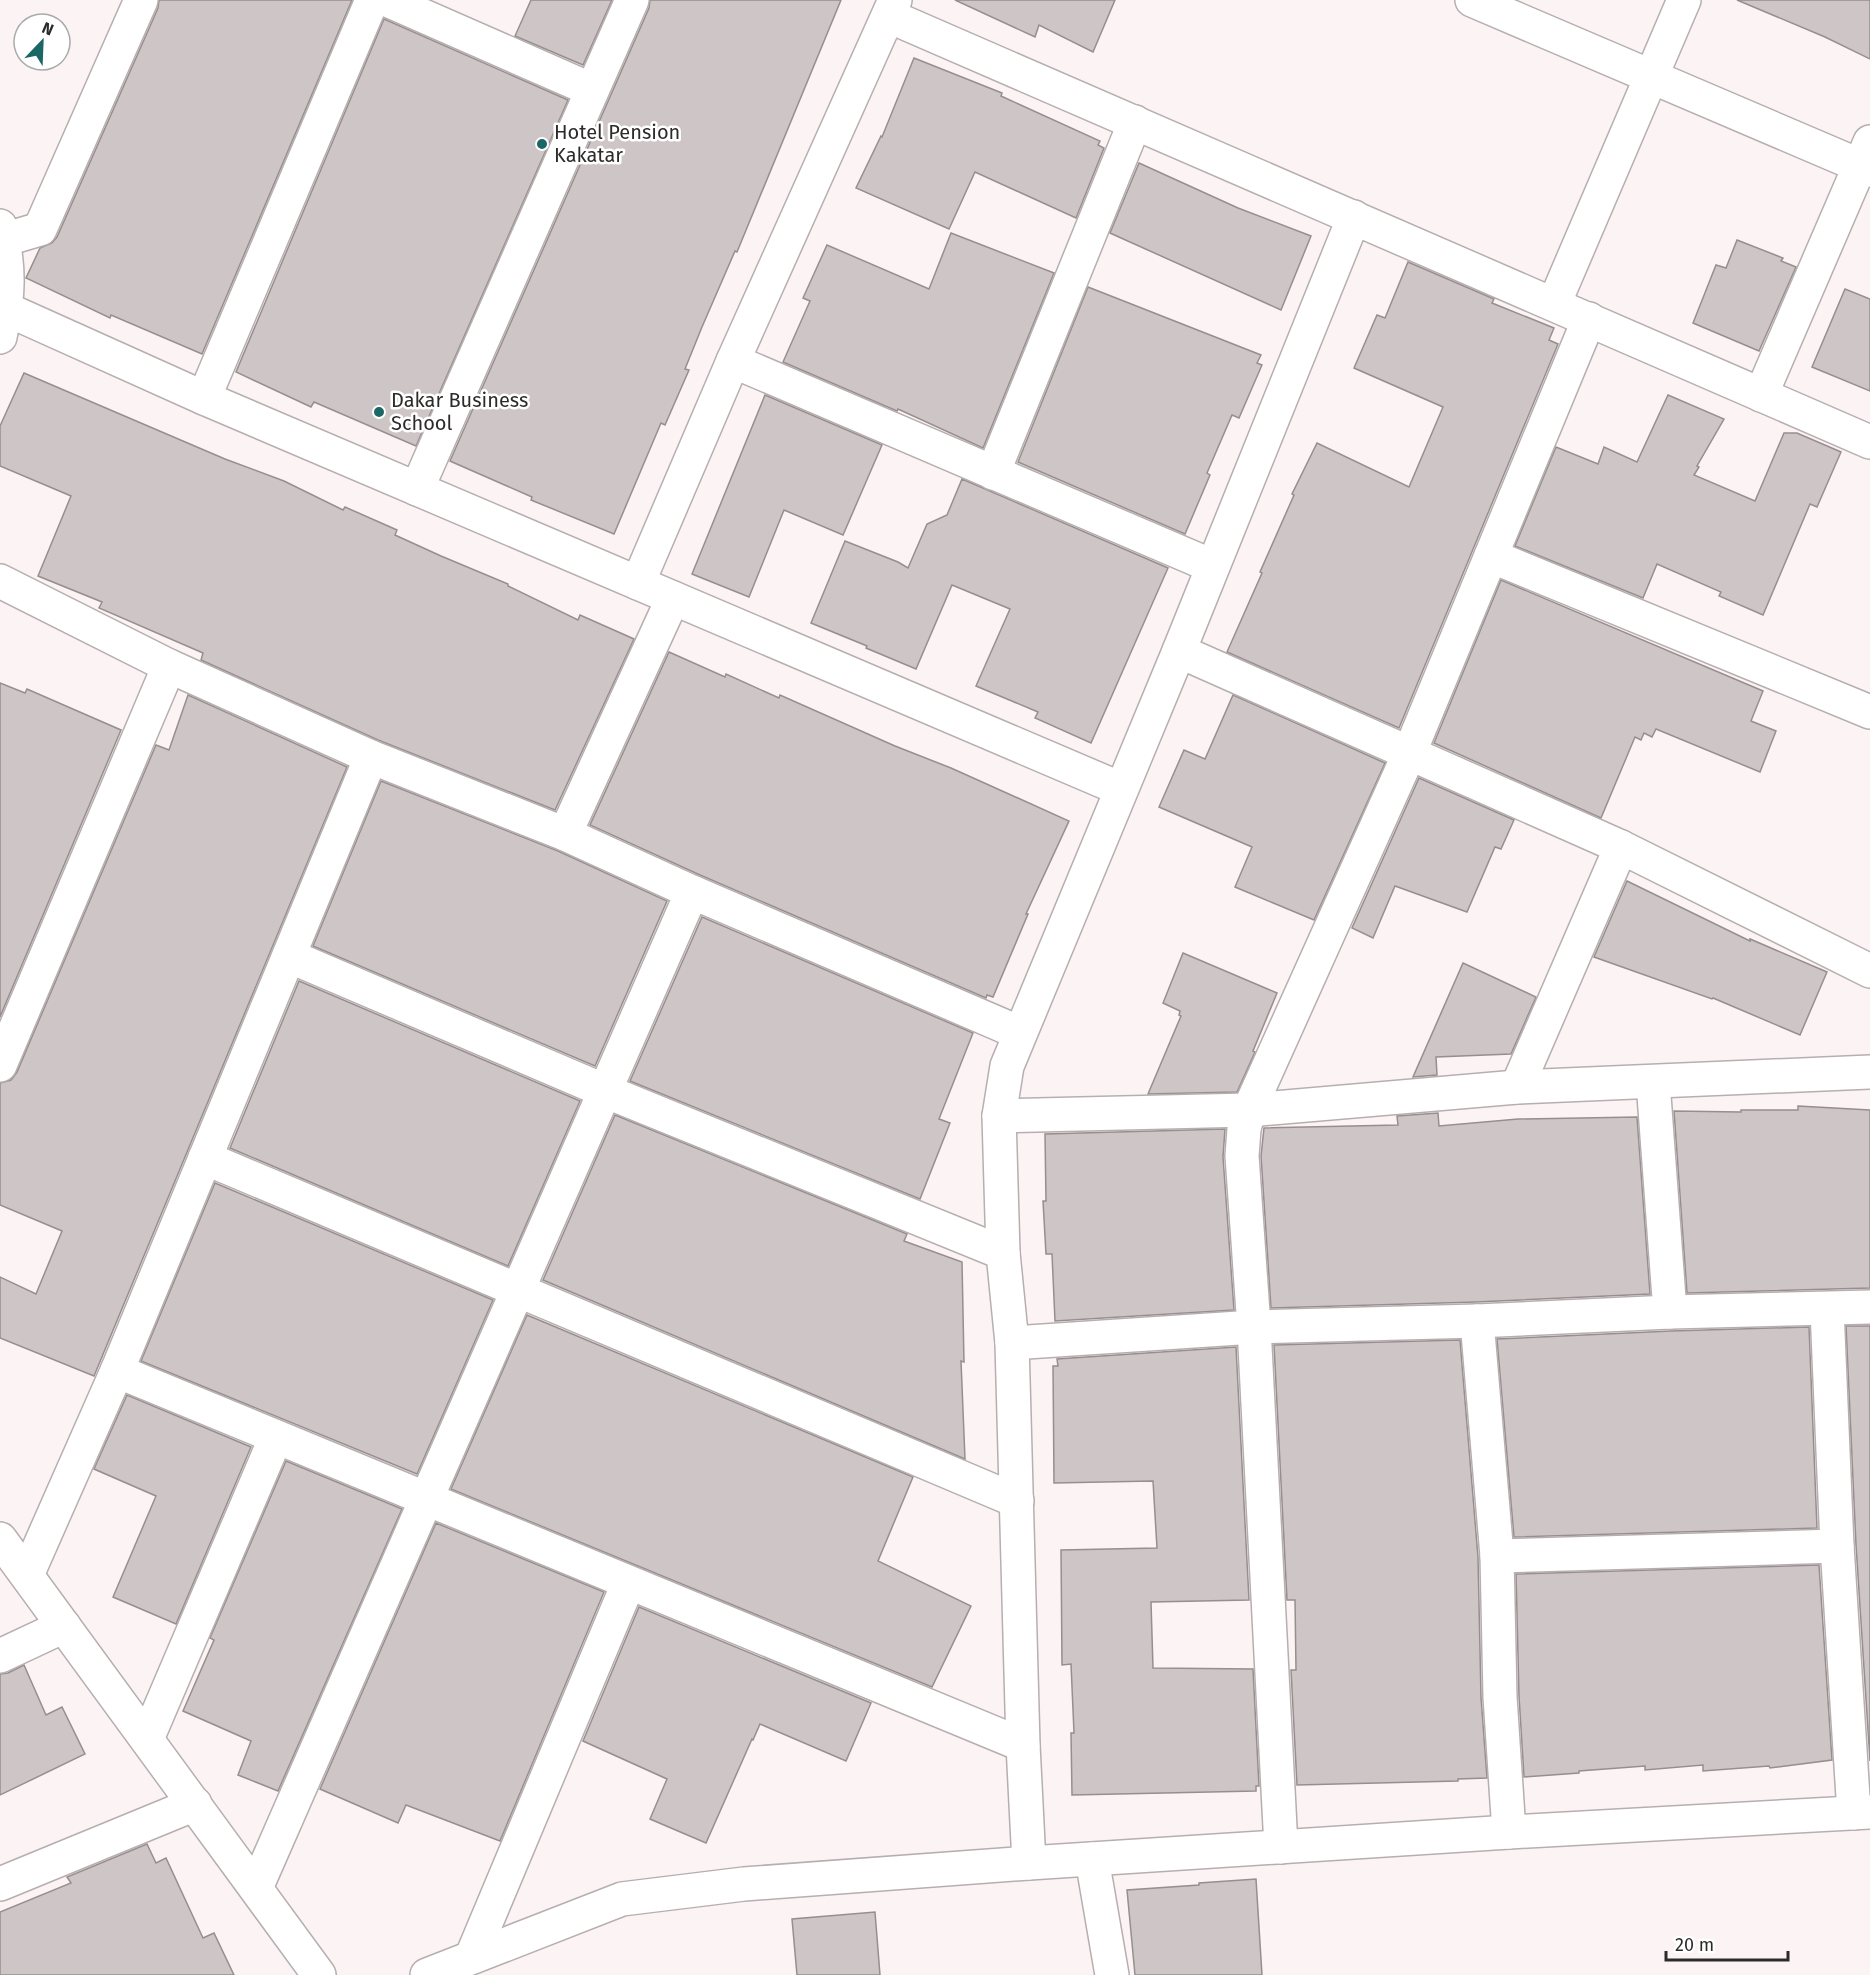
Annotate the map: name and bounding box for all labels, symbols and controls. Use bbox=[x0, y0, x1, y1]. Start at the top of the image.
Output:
north arrow bbox=[12, 12, 72, 72]
text: N bbox=[39, 18, 56, 39]
place label: Hotel Pension Kakatar bbox=[554, 120, 680, 167]
marker: Hotel Pension Kakatar bbox=[535, 137, 549, 151]
place label: Dakar Business School bbox=[391, 388, 528, 435]
marker: Dakar Business School bbox=[372, 405, 386, 419]
scale bar bbox=[1666, 1924, 1788, 1962]
text: 20 m bbox=[1675, 1934, 1714, 1956]

